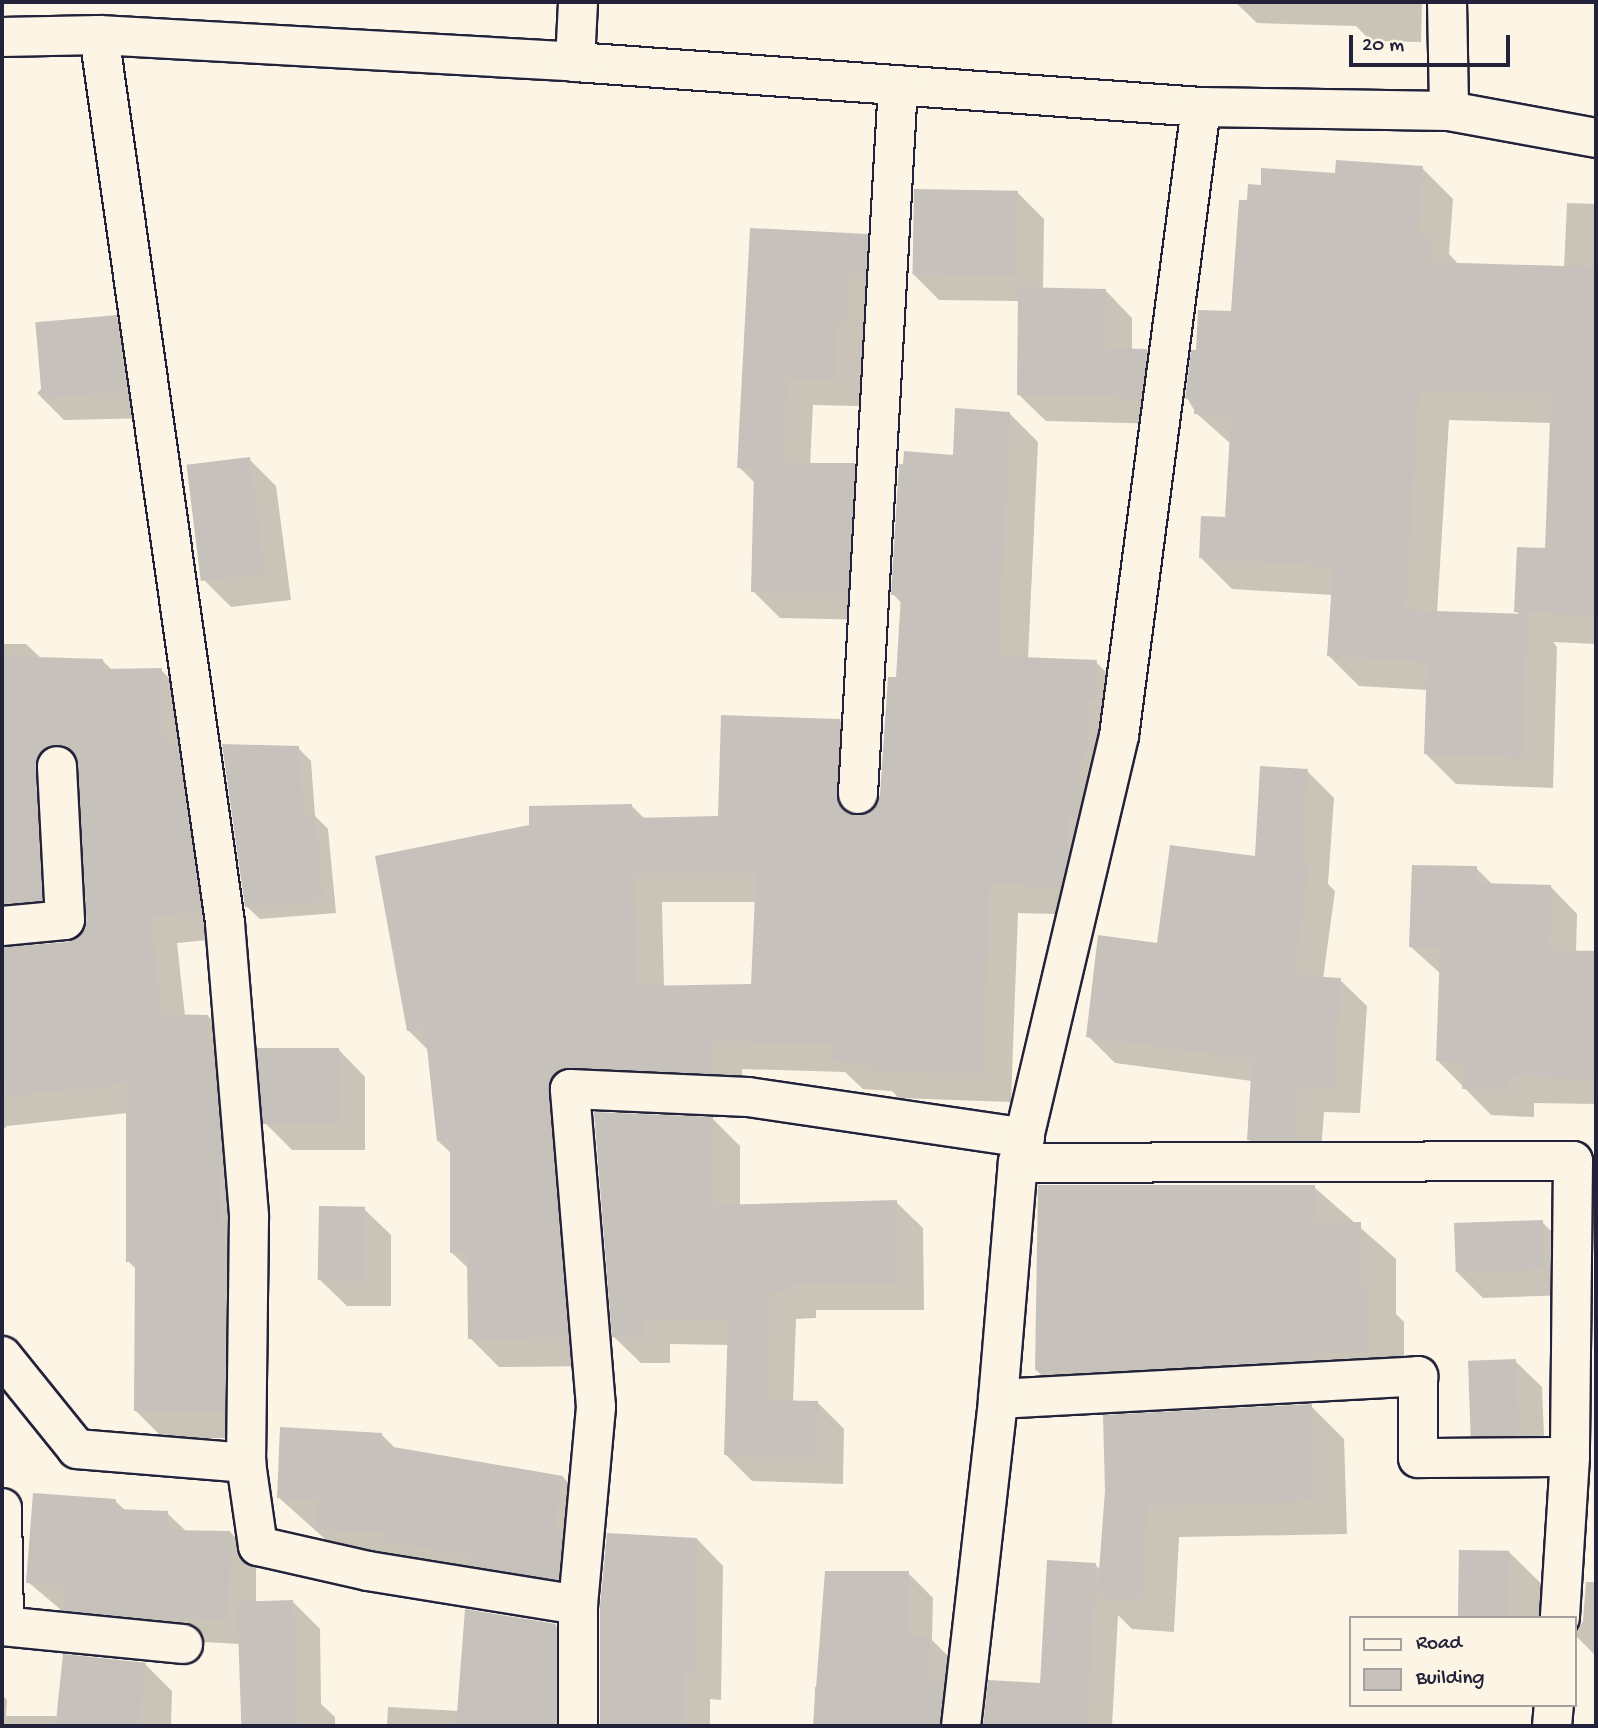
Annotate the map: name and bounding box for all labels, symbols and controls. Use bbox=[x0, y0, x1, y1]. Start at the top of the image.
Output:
scale bar bbox=[1353, 21, 1514, 65]
text: 20 m bbox=[1362, 34, 1404, 59]
legend bbox=[1350, 1616, 1577, 1707]
text: Road bbox=[1416, 1632, 1462, 1657]
text: Building bbox=[1416, 1667, 1485, 1692]

